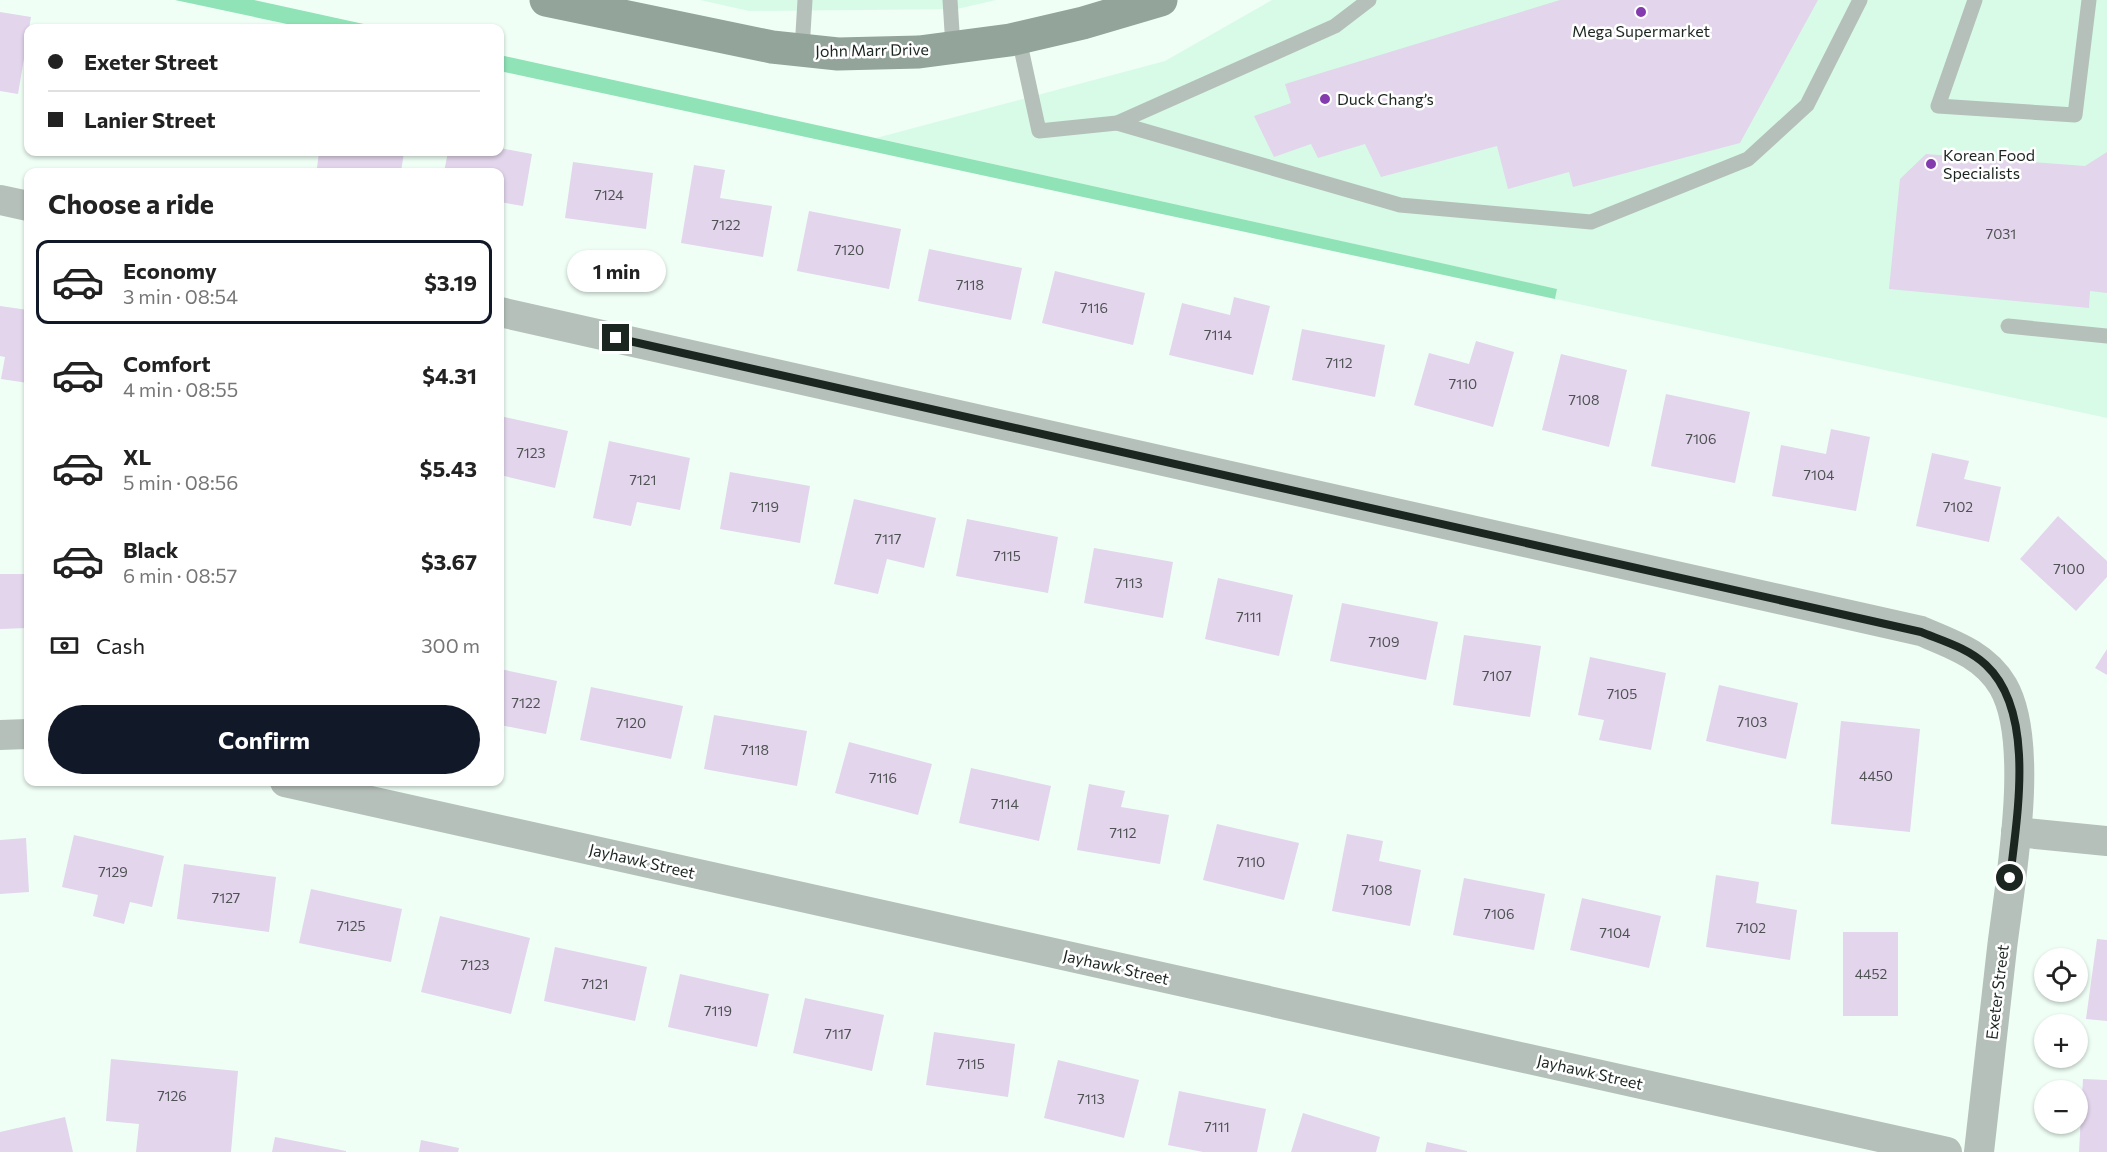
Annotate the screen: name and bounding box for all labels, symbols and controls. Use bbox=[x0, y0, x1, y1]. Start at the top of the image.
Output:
marker: Mega Supermarket bbox=[1634, 5, 1648, 19]
place label: Mega Supermarket bbox=[1572, 21, 1711, 40]
street label: John Marr Drive bbox=[815, 39, 929, 60]
text: Exeter Street bbox=[84, 48, 218, 75]
place label: Duck Chang’s bbox=[1337, 89, 1434, 108]
marker: Duck Chang’s bbox=[1318, 92, 1332, 106]
text: Lanier Street bbox=[84, 106, 216, 133]
place label: Korean Food Specialists bbox=[1943, 145, 2035, 182]
marker: Korean Food Specialists bbox=[1924, 157, 1938, 171]
house number: 7124 bbox=[594, 186, 624, 203]
text: Choose a ride bbox=[48, 187, 214, 220]
house number: 7122 bbox=[712, 216, 741, 233]
house number: 7031 bbox=[1986, 225, 2016, 242]
house number: 7120 bbox=[834, 241, 864, 258]
callout: 1 min bbox=[566, 251, 666, 293]
icon: car bbox=[51, 255, 105, 309]
text: Economy bbox=[123, 257, 217, 284]
text: 1 min bbox=[593, 259, 640, 283]
text: $3.19 bbox=[424, 269, 477, 296]
house number: 7118 bbox=[956, 276, 984, 293]
text: 3 min · 08:54 bbox=[123, 284, 238, 308]
house number: 7116 bbox=[1080, 299, 1108, 316]
route end bbox=[602, 324, 629, 351]
house number: 7114 bbox=[1204, 326, 1232, 343]
icon: car bbox=[51, 348, 105, 402]
text: Comfort bbox=[123, 350, 211, 377]
house number: 7112 bbox=[1325, 354, 1353, 371]
text: $4.31 bbox=[422, 362, 477, 389]
house number: 7110 bbox=[1449, 375, 1477, 392]
text: 4 min · 08:55 bbox=[123, 377, 238, 401]
house number: 7108 bbox=[1568, 391, 1600, 408]
house number: 7106 bbox=[1685, 430, 1717, 447]
icon: car bbox=[51, 441, 105, 495]
text: XL bbox=[123, 443, 151, 470]
house number: 7123 bbox=[516, 444, 546, 461]
text: $5.43 bbox=[420, 455, 477, 482]
house number: 7104 bbox=[1804, 466, 1835, 483]
text: 5 min · 08:56 bbox=[123, 470, 238, 494]
house number: 7121 bbox=[629, 471, 657, 488]
house number: 7119 bbox=[751, 498, 779, 515]
house number: 7102 bbox=[1943, 498, 1973, 515]
house number: 7117 bbox=[875, 530, 901, 547]
icon: car bbox=[51, 534, 105, 588]
text: Black bbox=[123, 536, 178, 563]
house number: 7115 bbox=[993, 547, 1021, 564]
text: $3.67 bbox=[421, 548, 477, 575]
house number: 7100 bbox=[2053, 560, 2085, 577]
text: 6 min · 08:57 bbox=[123, 563, 237, 587]
house number: 7113 bbox=[1115, 574, 1143, 591]
house number: 7111 bbox=[1236, 608, 1262, 625]
icon: cash bbox=[48, 629, 81, 662]
text: Cash bbox=[96, 632, 145, 659]
text: 300 m bbox=[421, 633, 480, 657]
house number: 7109 bbox=[1368, 633, 1400, 650]
house number: 7107 bbox=[1482, 667, 1512, 684]
house number: 7105 bbox=[1607, 685, 1637, 702]
house number: 7122 bbox=[512, 694, 541, 711]
button: Confirm bbox=[48, 705, 480, 774]
house number: 7103 bbox=[1737, 713, 1767, 730]
house number: 7120 bbox=[616, 714, 646, 731]
house number: 7118 bbox=[741, 741, 769, 758]
house number: 4450 bbox=[1859, 767, 1893, 784]
house number: 7116 bbox=[869, 769, 897, 786]
house number: 7114 bbox=[991, 795, 1019, 812]
house number: 7112 bbox=[1109, 824, 1137, 841]
street label: Jayhawk Street bbox=[587, 839, 697, 882]
house number: 7110 bbox=[1237, 853, 1265, 870]
house number: 7129 bbox=[98, 863, 128, 880]
route start bbox=[1996, 864, 2023, 891]
house number: 7108 bbox=[1361, 881, 1393, 898]
house number: 7127 bbox=[212, 889, 240, 906]
house number: 7106 bbox=[1483, 905, 1515, 922]
house number: 7125 bbox=[336, 917, 366, 934]
house number: 7102 bbox=[1736, 919, 1766, 936]
house number: 7104 bbox=[1600, 924, 1631, 941]
street label: Exeter Street bbox=[1981, 943, 2012, 1041]
street label: Jayhawk Street bbox=[1061, 945, 1171, 988]
map controls bbox=[2034, 948, 2088, 1134]
button: locate bbox=[2034, 948, 2088, 1002]
house number: 7123 bbox=[460, 956, 490, 973]
house number: 4452 bbox=[1855, 965, 1888, 982]
house number: 7121 bbox=[581, 975, 609, 992]
house number: 7119 bbox=[704, 1002, 732, 1019]
button: + bbox=[2034, 1014, 2088, 1068]
house number: 7117 bbox=[825, 1025, 851, 1042]
street label: Jayhawk Street bbox=[1535, 1050, 1645, 1093]
house number: 7115 bbox=[957, 1055, 985, 1072]
button: − bbox=[2034, 1080, 2088, 1134]
house number: 7126 bbox=[157, 1087, 187, 1104]
house number: 7113 bbox=[1077, 1090, 1105, 1107]
house number: 7111 bbox=[1204, 1118, 1230, 1135]

